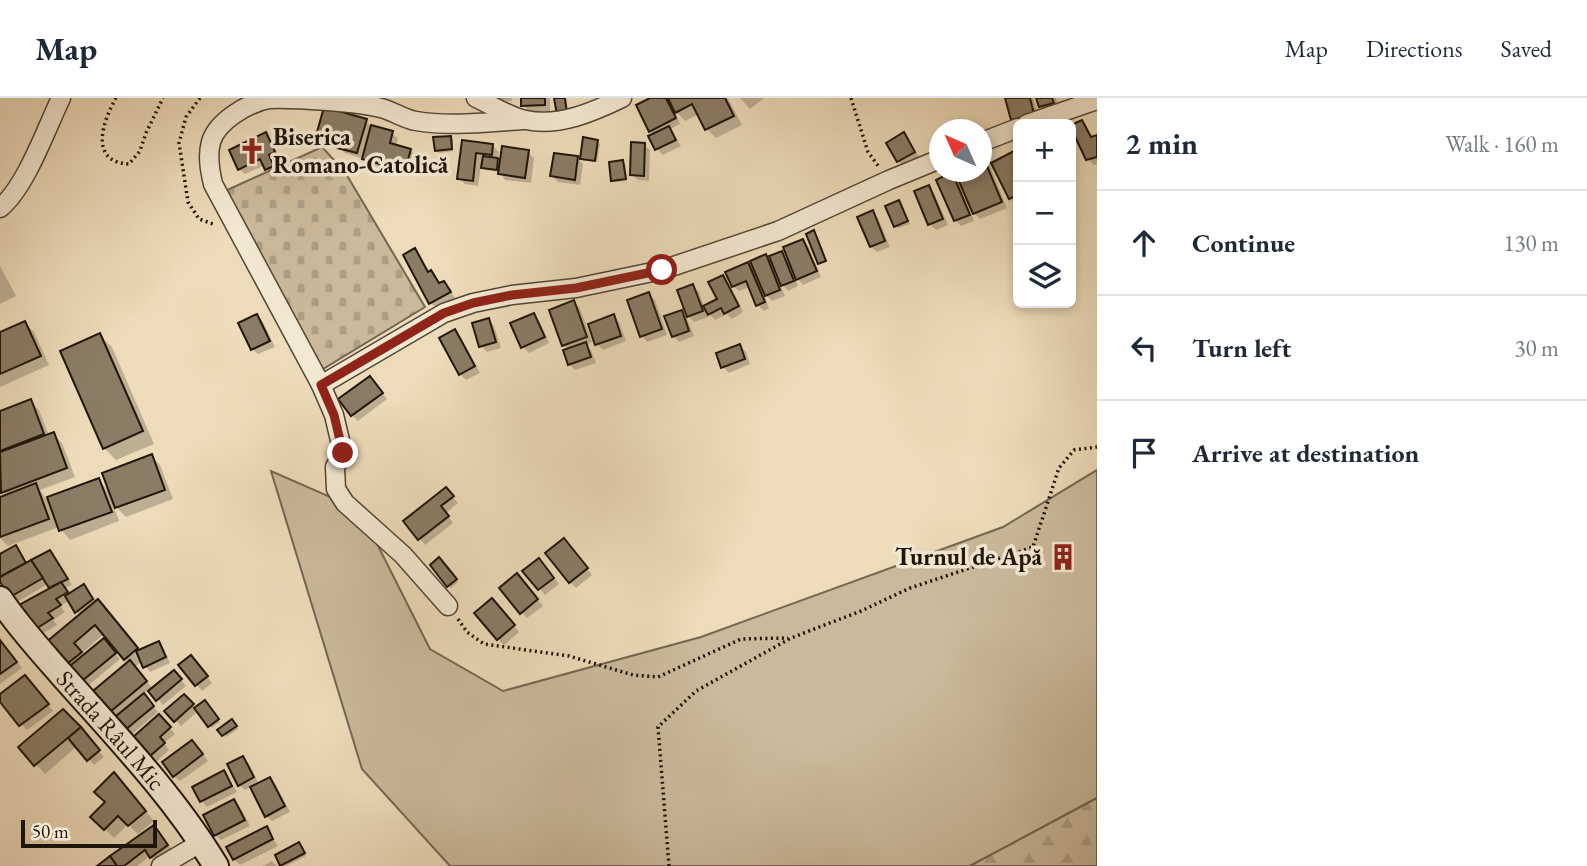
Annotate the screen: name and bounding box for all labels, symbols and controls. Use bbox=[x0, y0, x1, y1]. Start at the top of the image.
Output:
text: Map bbox=[35, 27, 97, 70]
text: Map bbox=[1285, 33, 1328, 64]
text: Directions bbox=[1366, 33, 1463, 64]
text: Saved bbox=[1501, 33, 1552, 64]
north arrow bbox=[929, 119, 992, 182]
map controls bbox=[1013, 119, 1076, 308]
button: + bbox=[1013, 119, 1076, 182]
place label: Biserica Romano-Catolică bbox=[273, 121, 449, 180]
text: 2 min bbox=[1125, 124, 1198, 163]
text: Walk · 160 m bbox=[1445, 129, 1559, 159]
church icon: Biserica Romano-Catolică bbox=[237, 136, 267, 166]
button: − bbox=[1013, 182, 1076, 245]
icon: ahead bbox=[1125, 224, 1163, 262]
text: Continue bbox=[1192, 226, 1295, 260]
text: 130 m bbox=[1503, 228, 1559, 258]
button: layers bbox=[1013, 245, 1076, 308]
route start bbox=[646, 254, 677, 285]
icon: left bbox=[1125, 329, 1163, 367]
text: Turn left bbox=[1192, 331, 1291, 365]
text: 30 m bbox=[1514, 333, 1559, 363]
icon: arrive bbox=[1125, 434, 1163, 472]
text: Arrive at destination bbox=[1192, 436, 1419, 470]
route end bbox=[327, 437, 358, 468]
place label: Turnul de Apă bbox=[895, 541, 1042, 572]
building icon: Turnul de Apă bbox=[1048, 542, 1078, 572]
street label: Strada Râul Mic bbox=[50, 663, 172, 797]
scale bar bbox=[21, 817, 158, 849]
text: 50 m bbox=[32, 819, 69, 844]

